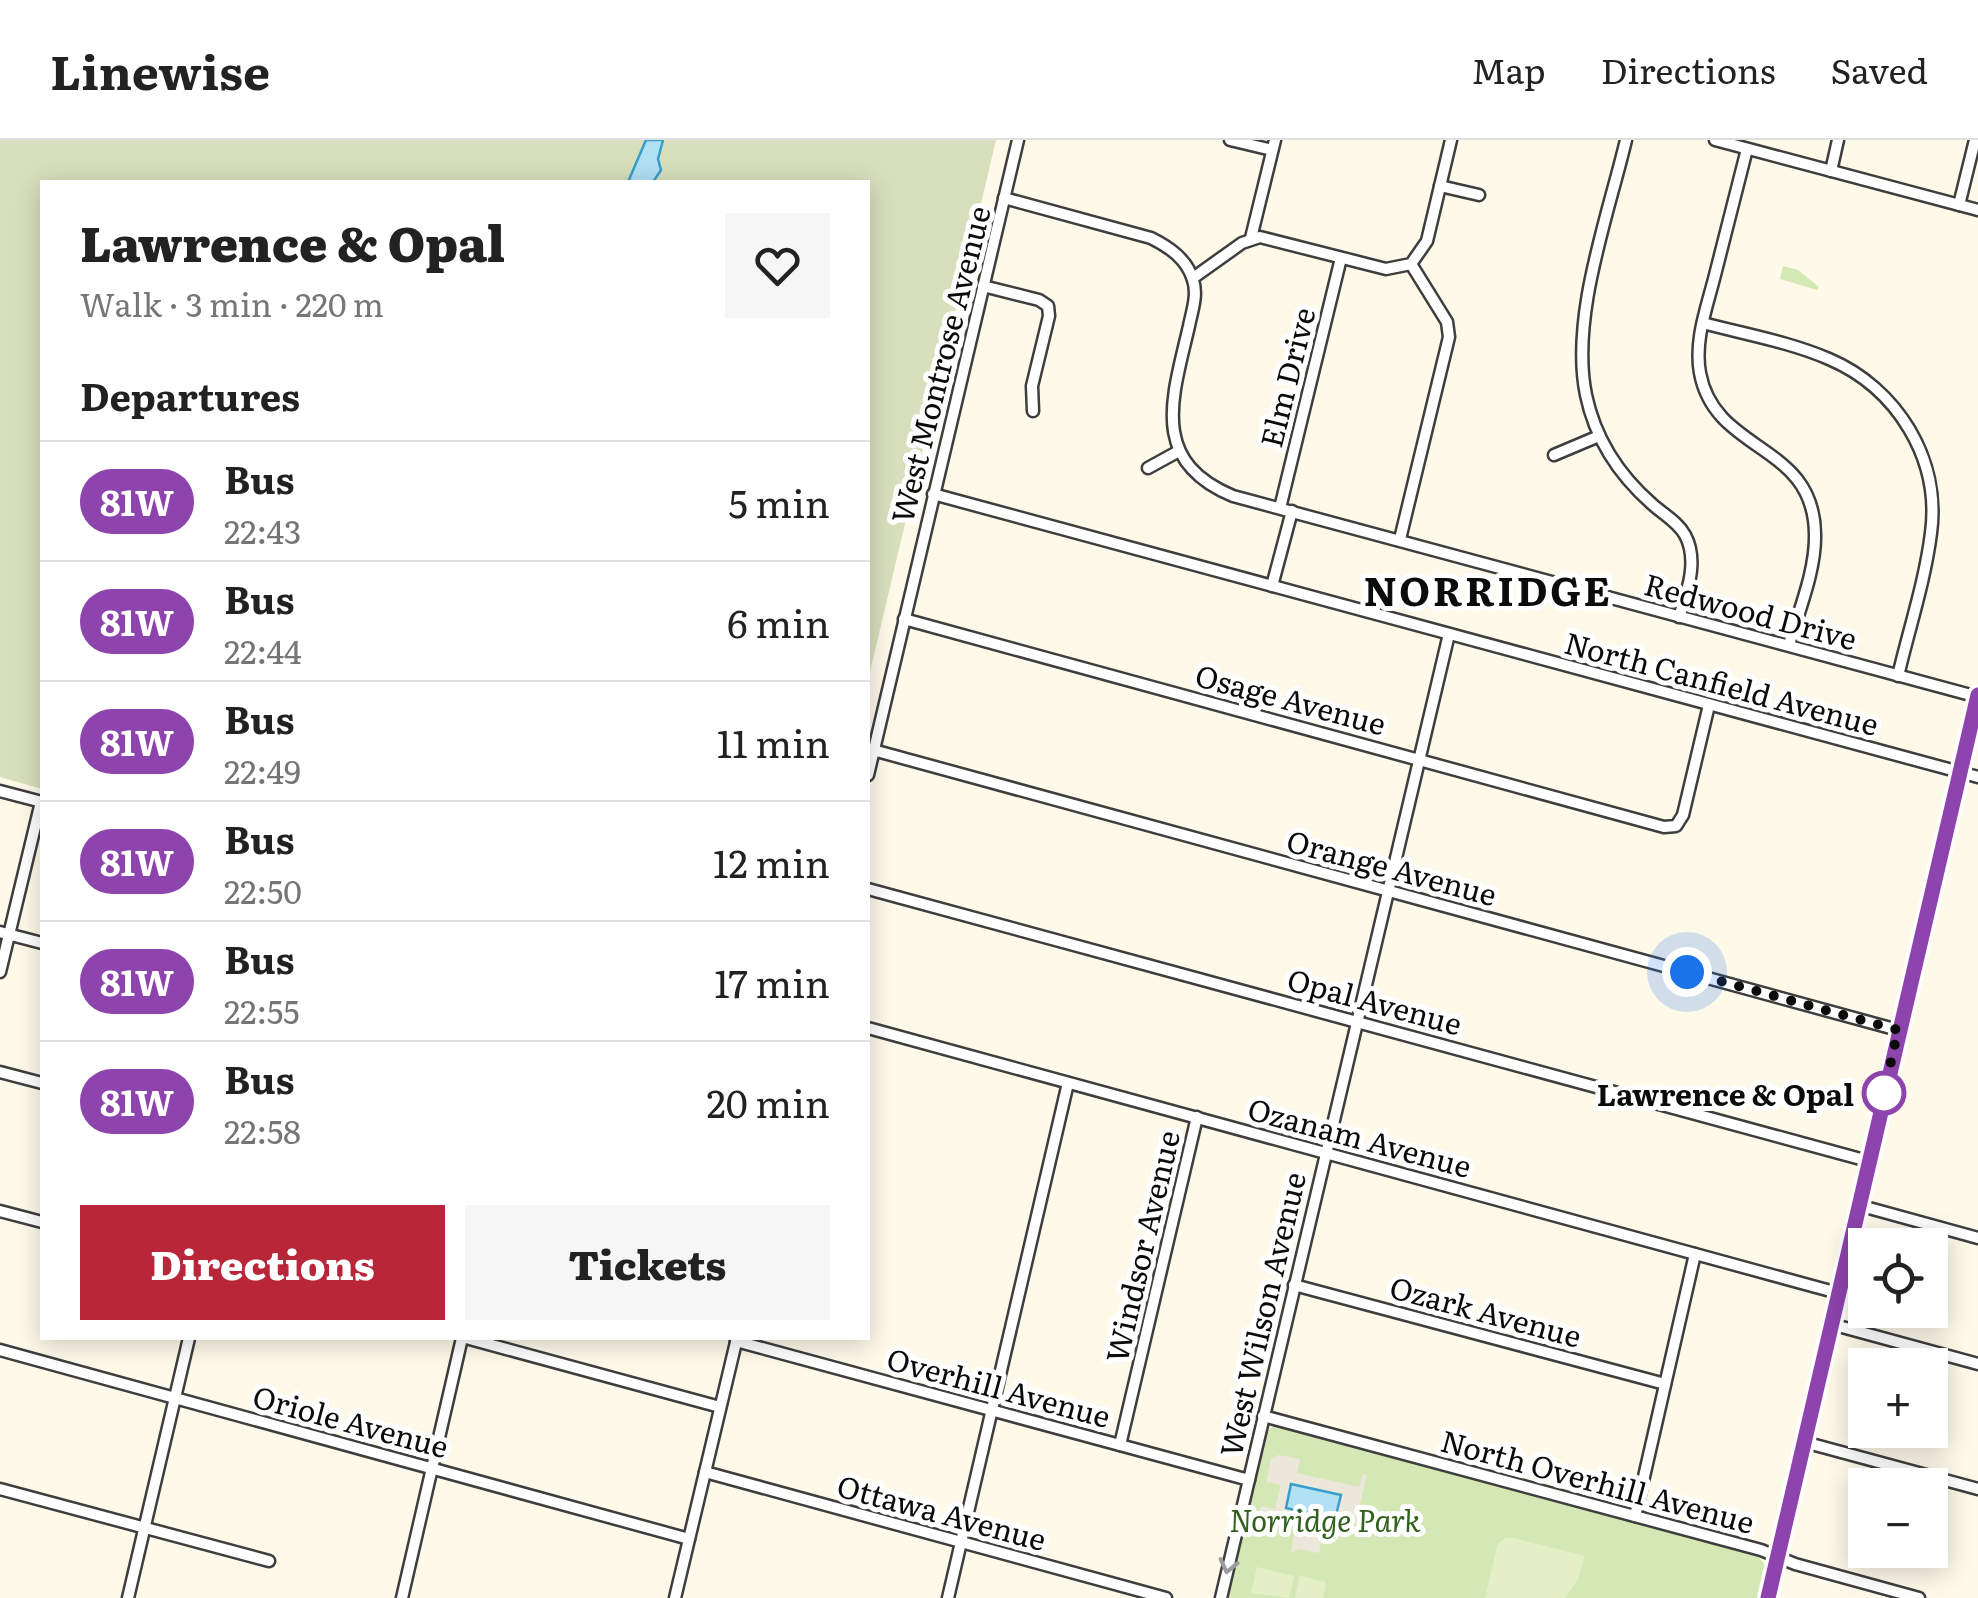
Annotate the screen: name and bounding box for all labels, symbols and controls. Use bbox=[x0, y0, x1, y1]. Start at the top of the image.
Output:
text: Linewise bbox=[50, 34, 270, 105]
text: Map bbox=[1471, 43, 1546, 95]
text: Directions bbox=[1601, 43, 1776, 95]
text: Saved bbox=[1831, 43, 1928, 95]
street label: West Montrose Avenue bbox=[878, 201, 1000, 527]
text: Lawrence & Opal bbox=[80, 206, 505, 277]
button: heart bbox=[725, 213, 830, 318]
text: Walk · 3 min · 220 m bbox=[80, 279, 384, 327]
street label: Elm Drive bbox=[1247, 302, 1325, 452]
text: Departures bbox=[80, 366, 300, 423]
text: Bus bbox=[224, 449, 295, 506]
text: 5 min bbox=[728, 473, 830, 530]
text: 81W bbox=[100, 475, 174, 527]
text: 22:43 bbox=[224, 506, 301, 554]
district label: NORRIDGE bbox=[1364, 559, 1612, 618]
street label: Redwood Drive bbox=[1640, 561, 1862, 659]
text: Bus bbox=[224, 569, 295, 626]
text: 6 min bbox=[727, 593, 830, 650]
text: 81W bbox=[100, 595, 174, 647]
street label: North Canfield Avenue bbox=[1560, 619, 1884, 745]
text: 22:44 bbox=[224, 626, 302, 674]
street label: Osage Avenue bbox=[1191, 651, 1391, 745]
text: Bus bbox=[224, 689, 295, 746]
text: 11 min bbox=[717, 713, 830, 770]
text: 81W bbox=[100, 715, 174, 767]
text: 22:49 bbox=[224, 746, 301, 794]
text: Bus bbox=[224, 809, 295, 866]
street label: Orange Avenue bbox=[1282, 817, 1502, 915]
text: 12 min bbox=[713, 833, 830, 890]
text: 81W bbox=[100, 835, 174, 887]
text: 22:50 bbox=[224, 866, 302, 914]
text: Bus bbox=[224, 929, 295, 986]
your location bbox=[1662, 947, 1712, 997]
text: 17 min bbox=[714, 953, 830, 1010]
text: 81W bbox=[100, 955, 174, 1007]
street label: Opal Avenue bbox=[1283, 956, 1467, 1044]
text: 22:55 bbox=[224, 986, 300, 1034]
text: Bus bbox=[224, 1049, 295, 1106]
place label: Lawrence & Opal bbox=[1597, 1071, 1854, 1115]
marker: Lawrence & Opal bbox=[1863, 1072, 1905, 1114]
text: 20 min bbox=[706, 1073, 830, 1130]
text: 81W bbox=[100, 1075, 174, 1127]
street label: Ozanam Avenue bbox=[1244, 1085, 1476, 1187]
text: 22:58 bbox=[224, 1106, 301, 1154]
street label: Windsor Avenue bbox=[1093, 1126, 1189, 1366]
street label: West Wilson Avenue bbox=[1207, 1167, 1315, 1461]
button: Directions bbox=[80, 1205, 445, 1320]
button: Tickets bbox=[465, 1205, 830, 1320]
map controls bbox=[1848, 1228, 1948, 1568]
button: locate bbox=[1848, 1228, 1948, 1328]
street label: Ozark Avenue bbox=[1385, 1263, 1587, 1357]
street label: Overhill Avenue bbox=[882, 1335, 1116, 1437]
button: + bbox=[1848, 1348, 1948, 1448]
street label: Oriole Avenue bbox=[248, 1373, 454, 1467]
street label: North Overhill Avenue bbox=[1436, 1417, 1760, 1543]
street label: Ottawa Avenue bbox=[833, 1462, 1051, 1560]
button: − bbox=[1848, 1468, 1948, 1568]
park label: Norridge Park bbox=[1229, 1497, 1421, 1541]
one-way arrow bbox=[1219, 1557, 1240, 1574]

